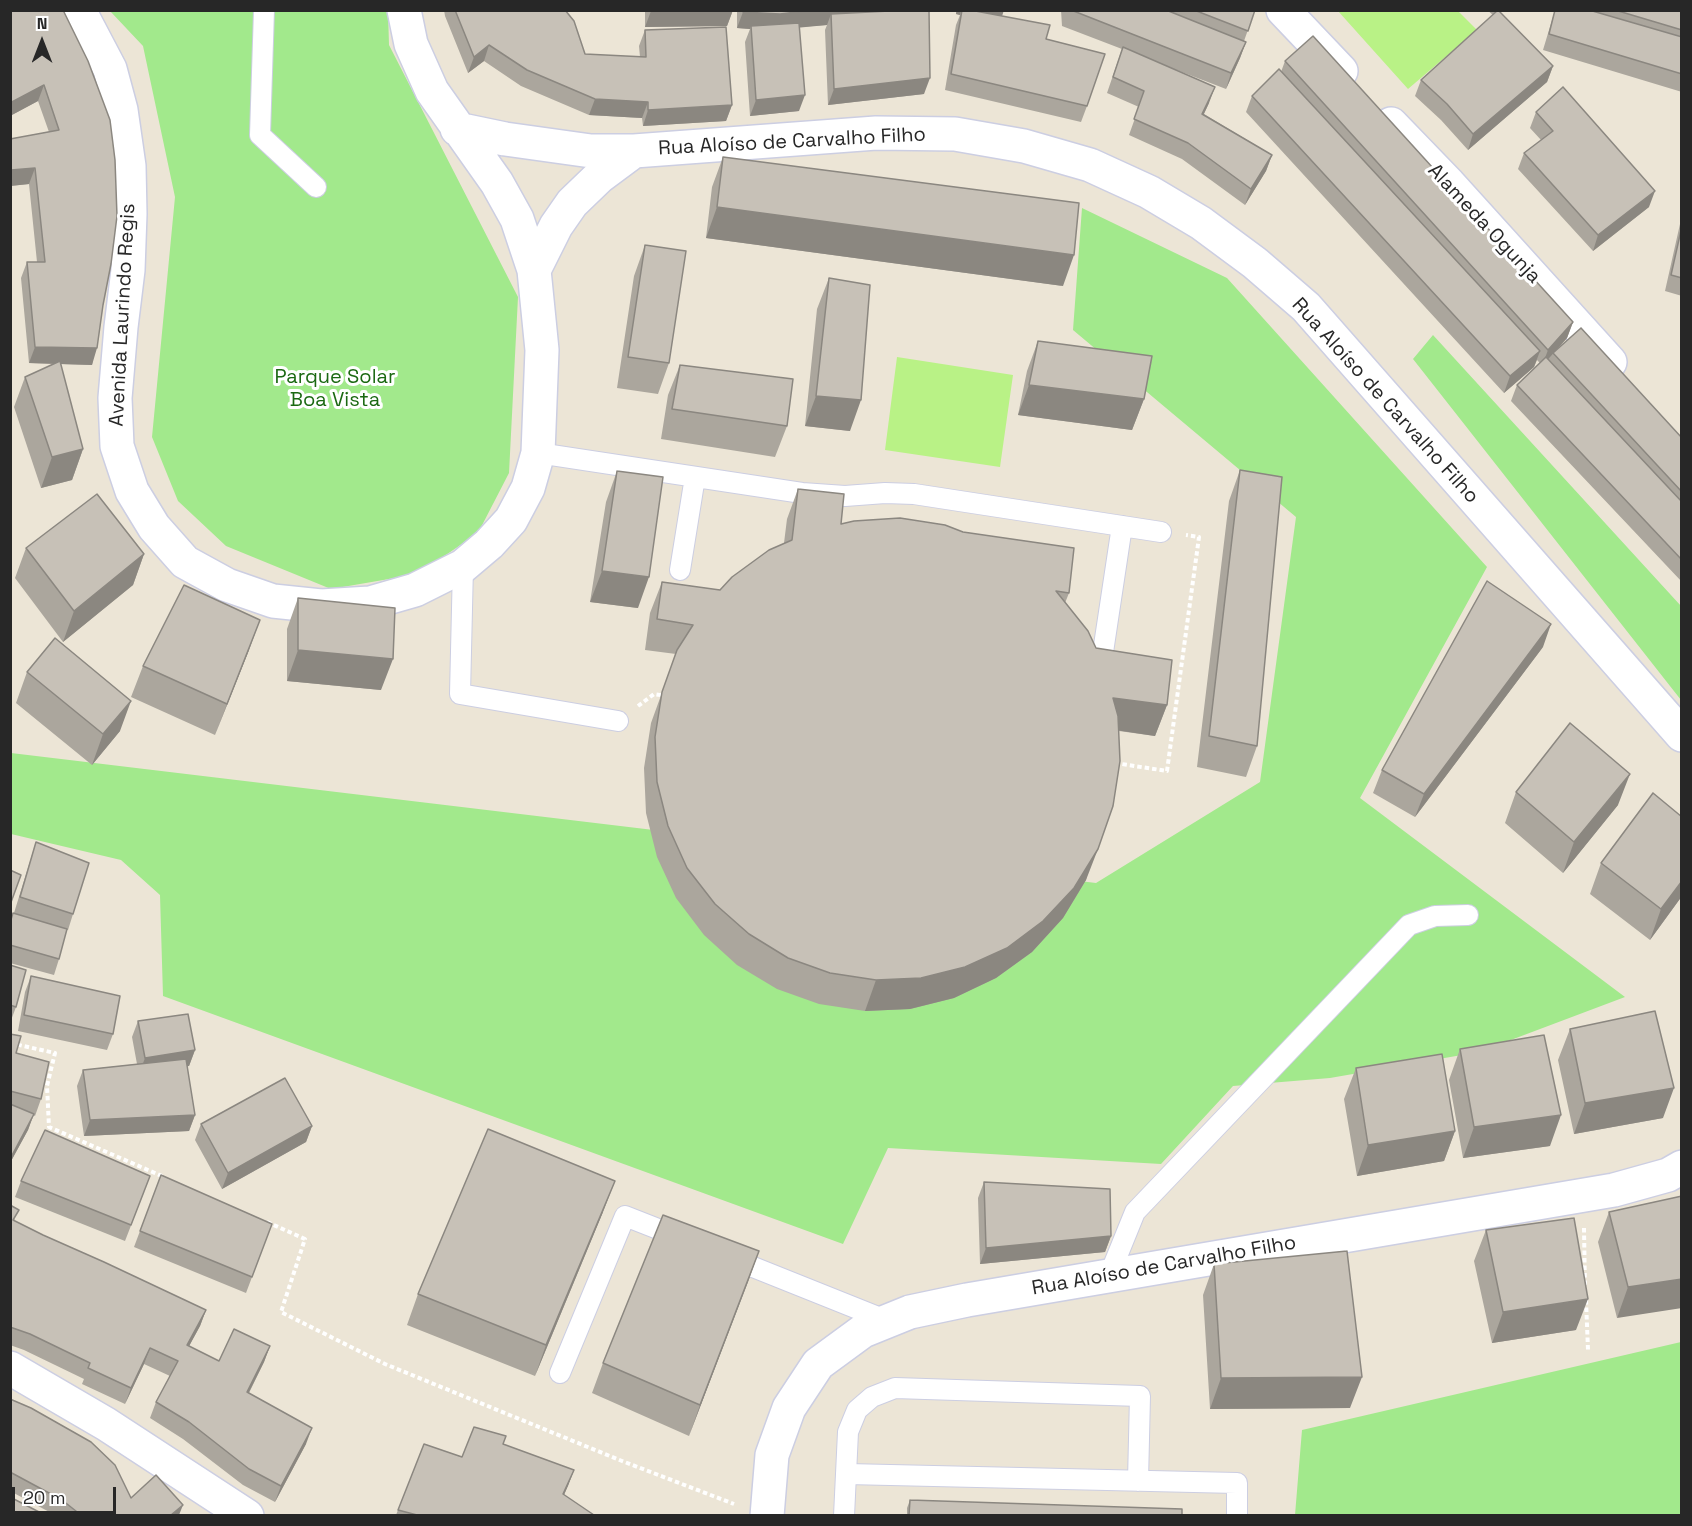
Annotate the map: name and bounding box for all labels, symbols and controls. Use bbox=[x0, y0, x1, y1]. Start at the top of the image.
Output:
north arrow bbox=[12, 12, 72, 72]
text: N bbox=[37, 13, 47, 34]
street label: Rua Aloíso de Carvalho Filho bbox=[658, 123, 926, 161]
street label: Alameda Ogunja bbox=[1422, 159, 1546, 289]
street label: Avenida Laurindo Regis bbox=[105, 203, 141, 427]
street label: Rua Aloíso de Carvalho Filho bbox=[1286, 293, 1484, 509]
park label: Parque Solar Boa Vista bbox=[274, 366, 396, 413]
street label: Rua Aloíso de Carvalho Filho bbox=[1030, 1231, 1298, 1301]
scale bar bbox=[15, 1475, 118, 1513]
text: 20 m bbox=[23, 1486, 66, 1509]

